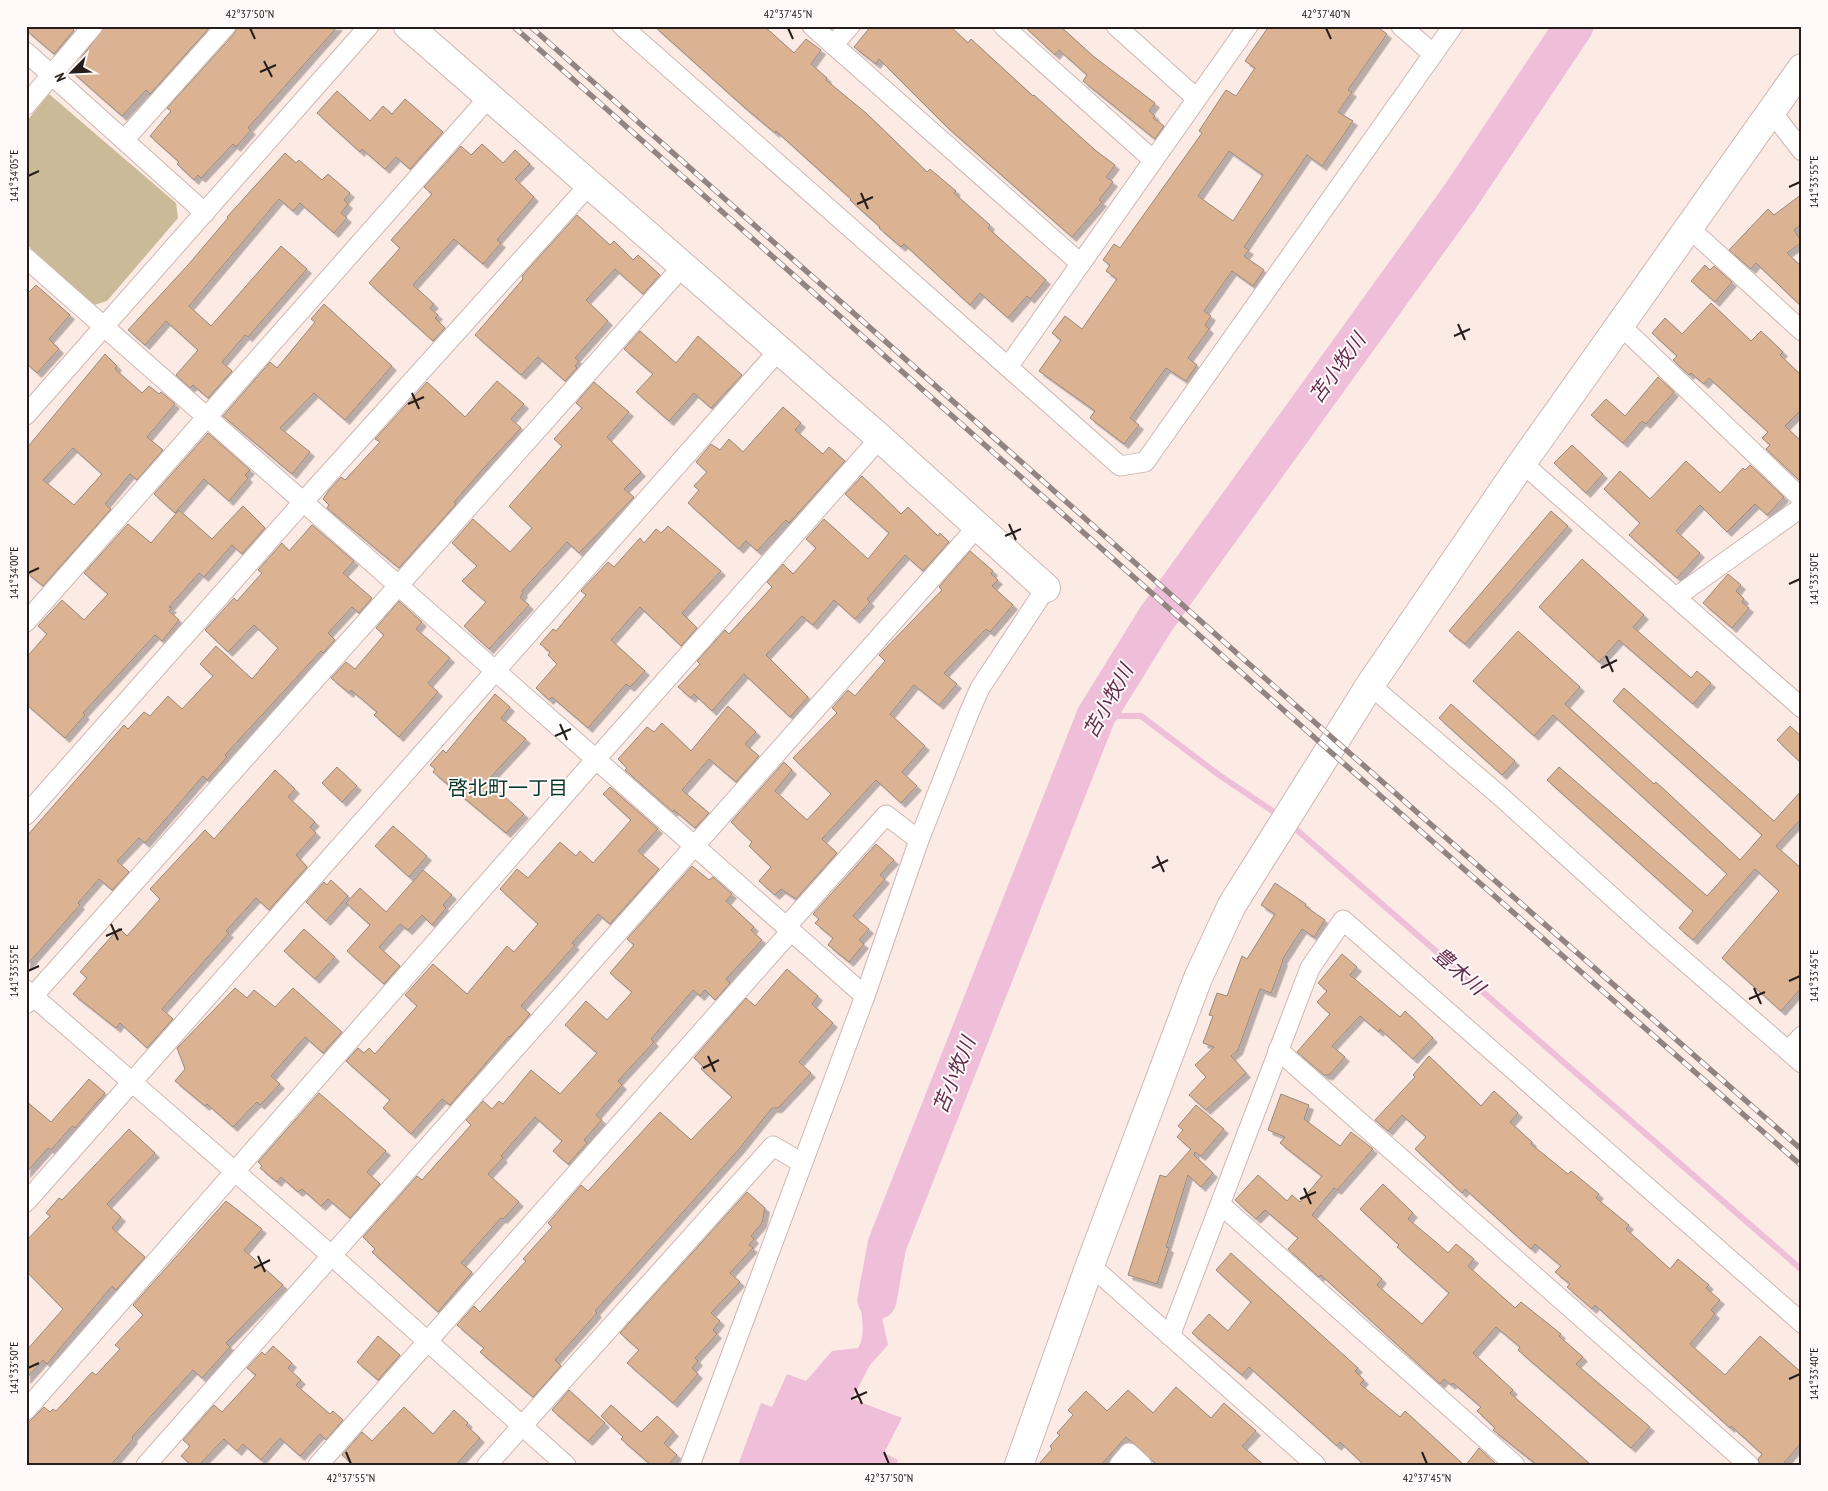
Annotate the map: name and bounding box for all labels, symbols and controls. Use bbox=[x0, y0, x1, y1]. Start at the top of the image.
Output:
text: 42°37'50"N bbox=[226, 6, 274, 21]
text: 42°37'45"N bbox=[764, 6, 812, 21]
text: 42°37'40"N bbox=[1302, 6, 1350, 21]
north arrow bbox=[48, 48, 98, 98]
text: N bbox=[50, 70, 70, 84]
text: 141°34'05"E bbox=[6, 150, 21, 202]
text: 141°33'55"E bbox=[1806, 156, 1821, 208]
water label: 苫小牧川 bbox=[1303, 326, 1372, 408]
text: 141°34'00"E bbox=[6, 547, 21, 599]
text: 141°33'50"E bbox=[1806, 553, 1821, 605]
water label: 苫小牧川 bbox=[1077, 658, 1140, 742]
district label: 啓北町一丁目 bbox=[448, 775, 568, 801]
water label: 豊木川 bbox=[1428, 942, 1492, 1002]
text: 141°33'55"E bbox=[6, 945, 21, 997]
text: 141°33'45"E bbox=[1806, 950, 1821, 1002]
water label: 苫小牧川 bbox=[927, 1031, 982, 1117]
text: 141°33'50"E bbox=[6, 1342, 21, 1394]
text: 141°33'40"E bbox=[1806, 1348, 1821, 1400]
text: 42°37'55"N bbox=[327, 1470, 375, 1485]
text: 42°37'50"N bbox=[865, 1470, 913, 1485]
text: 42°37'45"N bbox=[1403, 1470, 1451, 1485]

